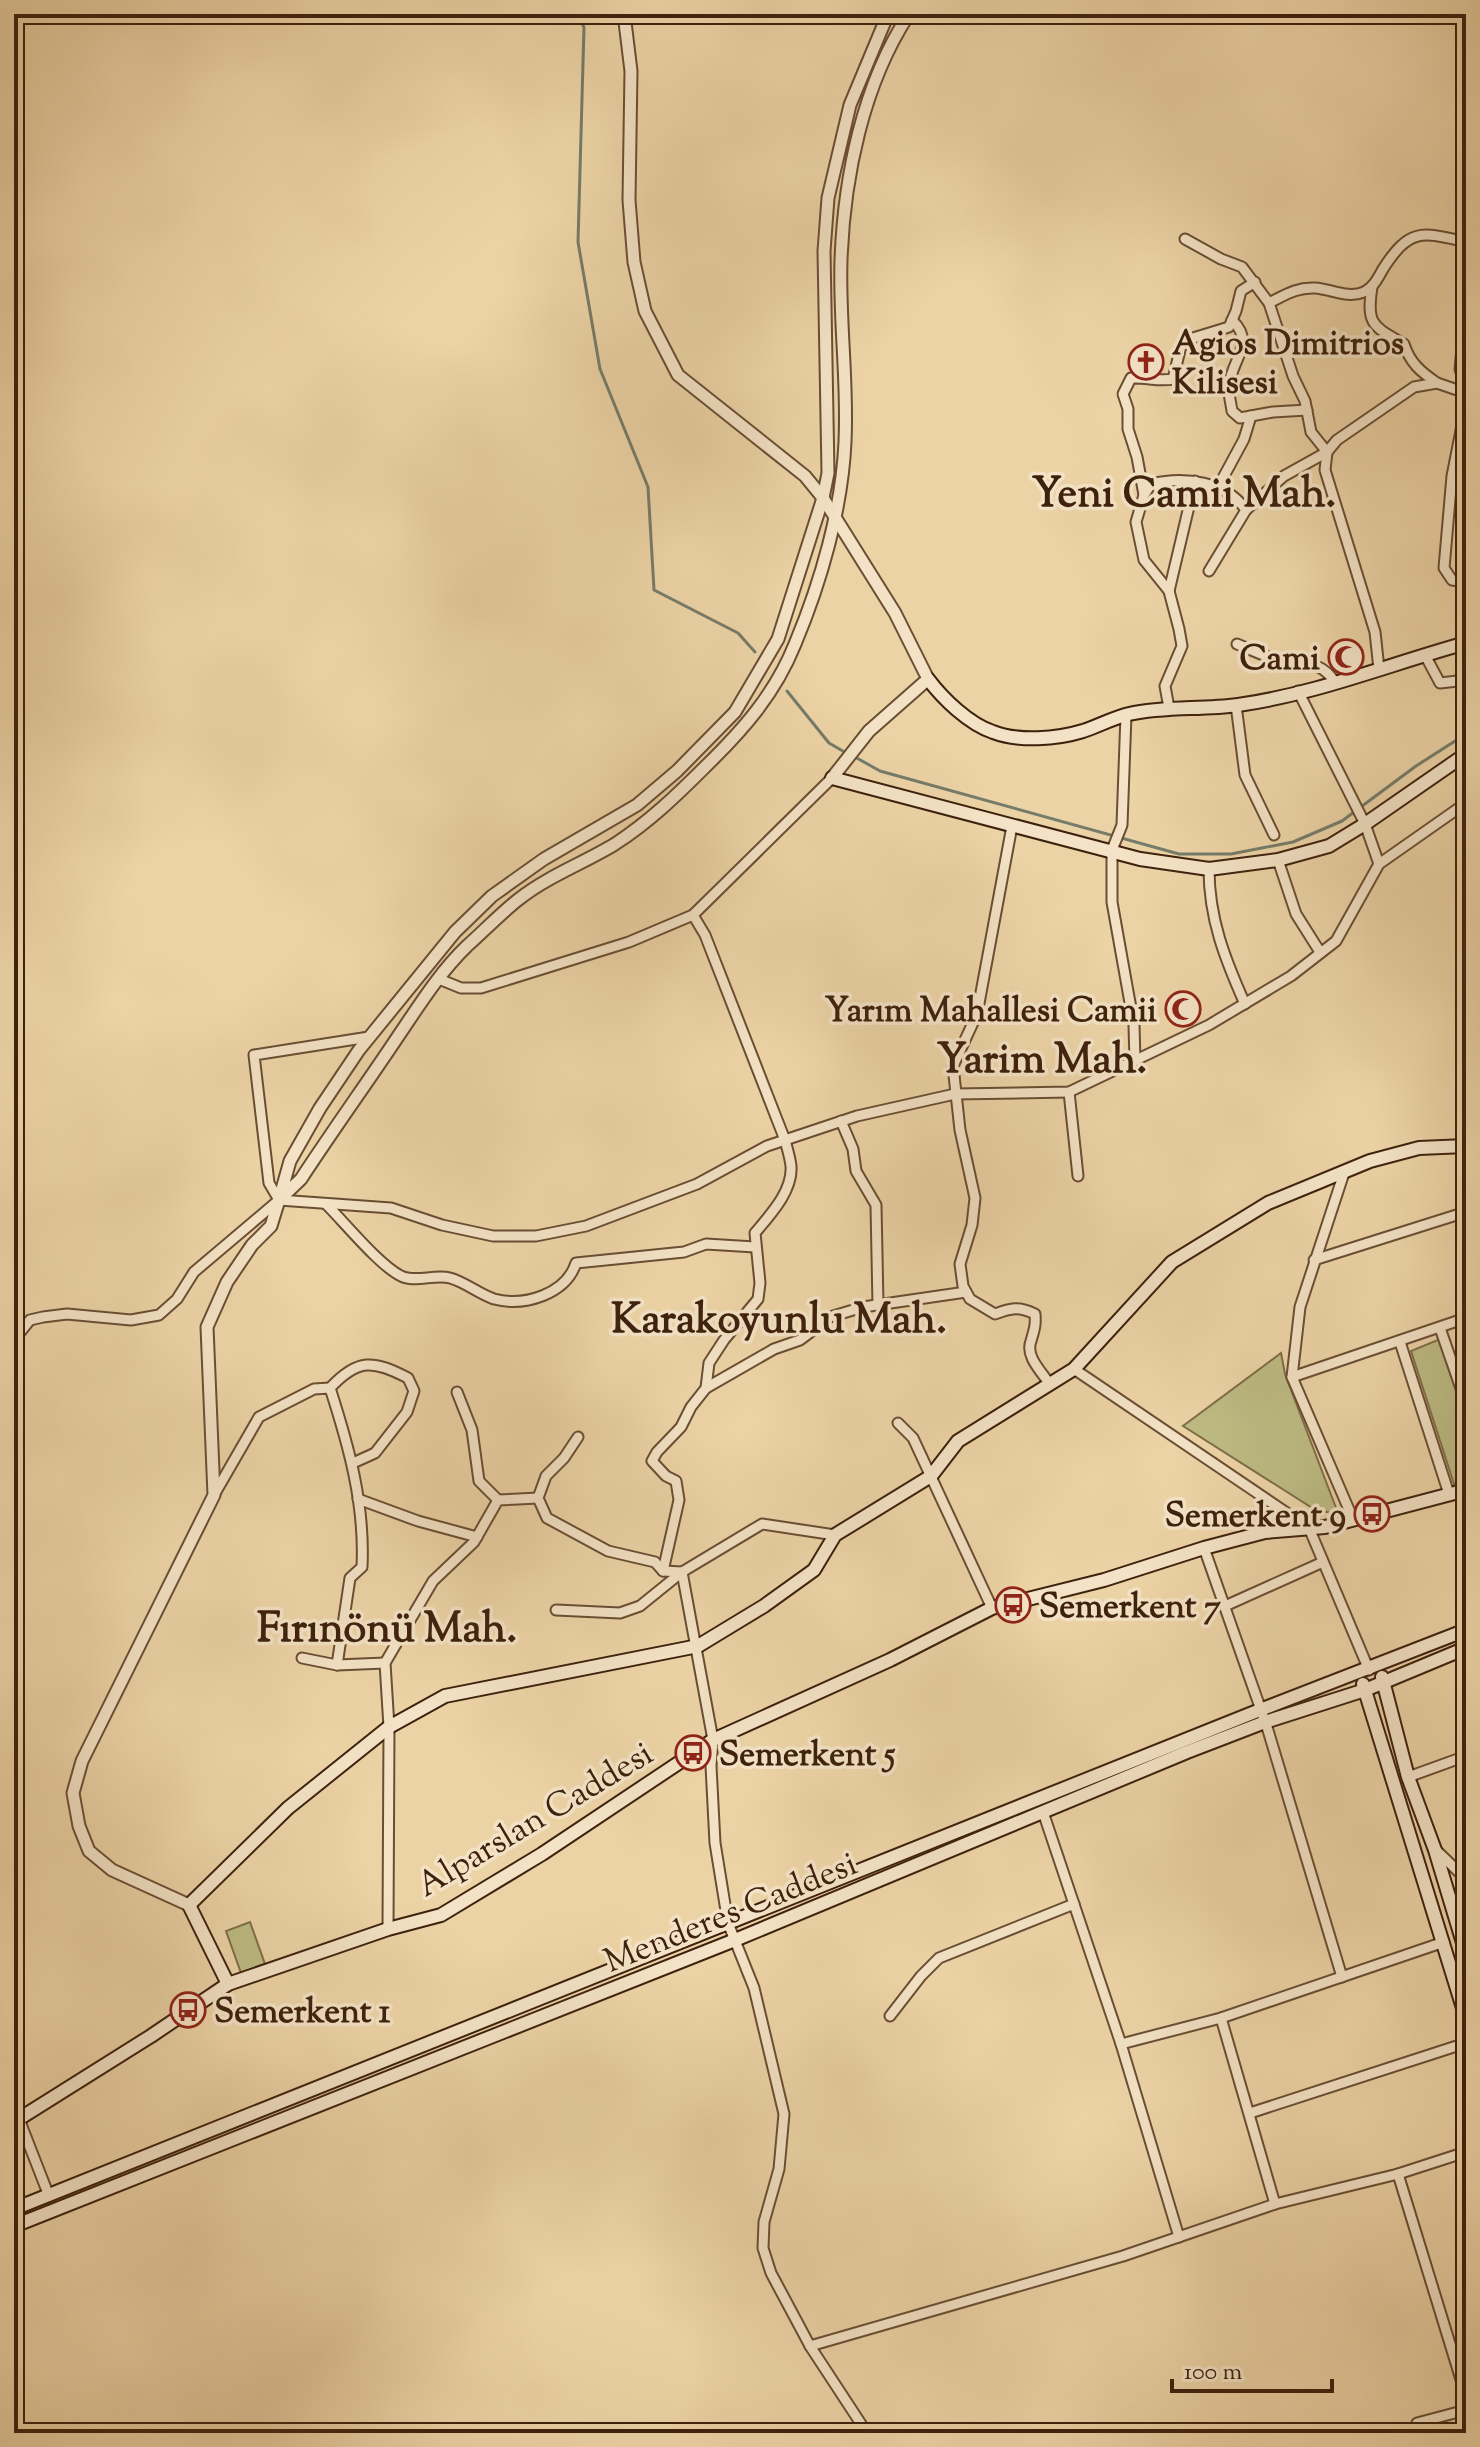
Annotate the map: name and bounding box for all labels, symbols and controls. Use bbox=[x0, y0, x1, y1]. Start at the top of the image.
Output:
place label: Agios Dimitrios Kilisesi bbox=[1172, 321, 1404, 409]
church icon: Agios Dimitrios Kilisesi bbox=[1127, 343, 1165, 381]
district label: Yeni Camii Mah. bbox=[1032, 466, 1336, 526]
place label: Cami bbox=[1240, 636, 1320, 685]
mosque icon: Cami bbox=[1327, 638, 1365, 676]
place label: Yarım Mahallesi Camii bbox=[825, 988, 1157, 1037]
mosque icon: Yarım Mahallesi Camii bbox=[1164, 990, 1202, 1028]
district label: Yarim Mah. bbox=[937, 1032, 1147, 1092]
district label: Karakoyunlu Mah. bbox=[611, 1292, 947, 1352]
place label: Semerkent 9 bbox=[1165, 1493, 1346, 1542]
bus stop icon: Semerkent 9 bbox=[1353, 1495, 1391, 1533]
place label: Semerkent 7 bbox=[1039, 1584, 1221, 1633]
bus stop icon: Semerkent 7 bbox=[994, 1586, 1032, 1624]
district label: Fırınönü Mah. bbox=[257, 1601, 517, 1661]
street label: Alparslan Caddesi bbox=[408, 1731, 663, 1911]
place label: Semerkent 5 bbox=[719, 1732, 896, 1781]
bus stop icon: Semerkent 5 bbox=[674, 1734, 712, 1772]
street label: Menderes Caddesi bbox=[597, 1841, 865, 1987]
place label: Semerkent 1 bbox=[214, 1989, 391, 2038]
bus stop icon: Semerkent 1 bbox=[169, 1991, 207, 2029]
scale bar bbox=[1172, 2343, 1332, 2393]
text: 100 m bbox=[1184, 2356, 1242, 2390]

